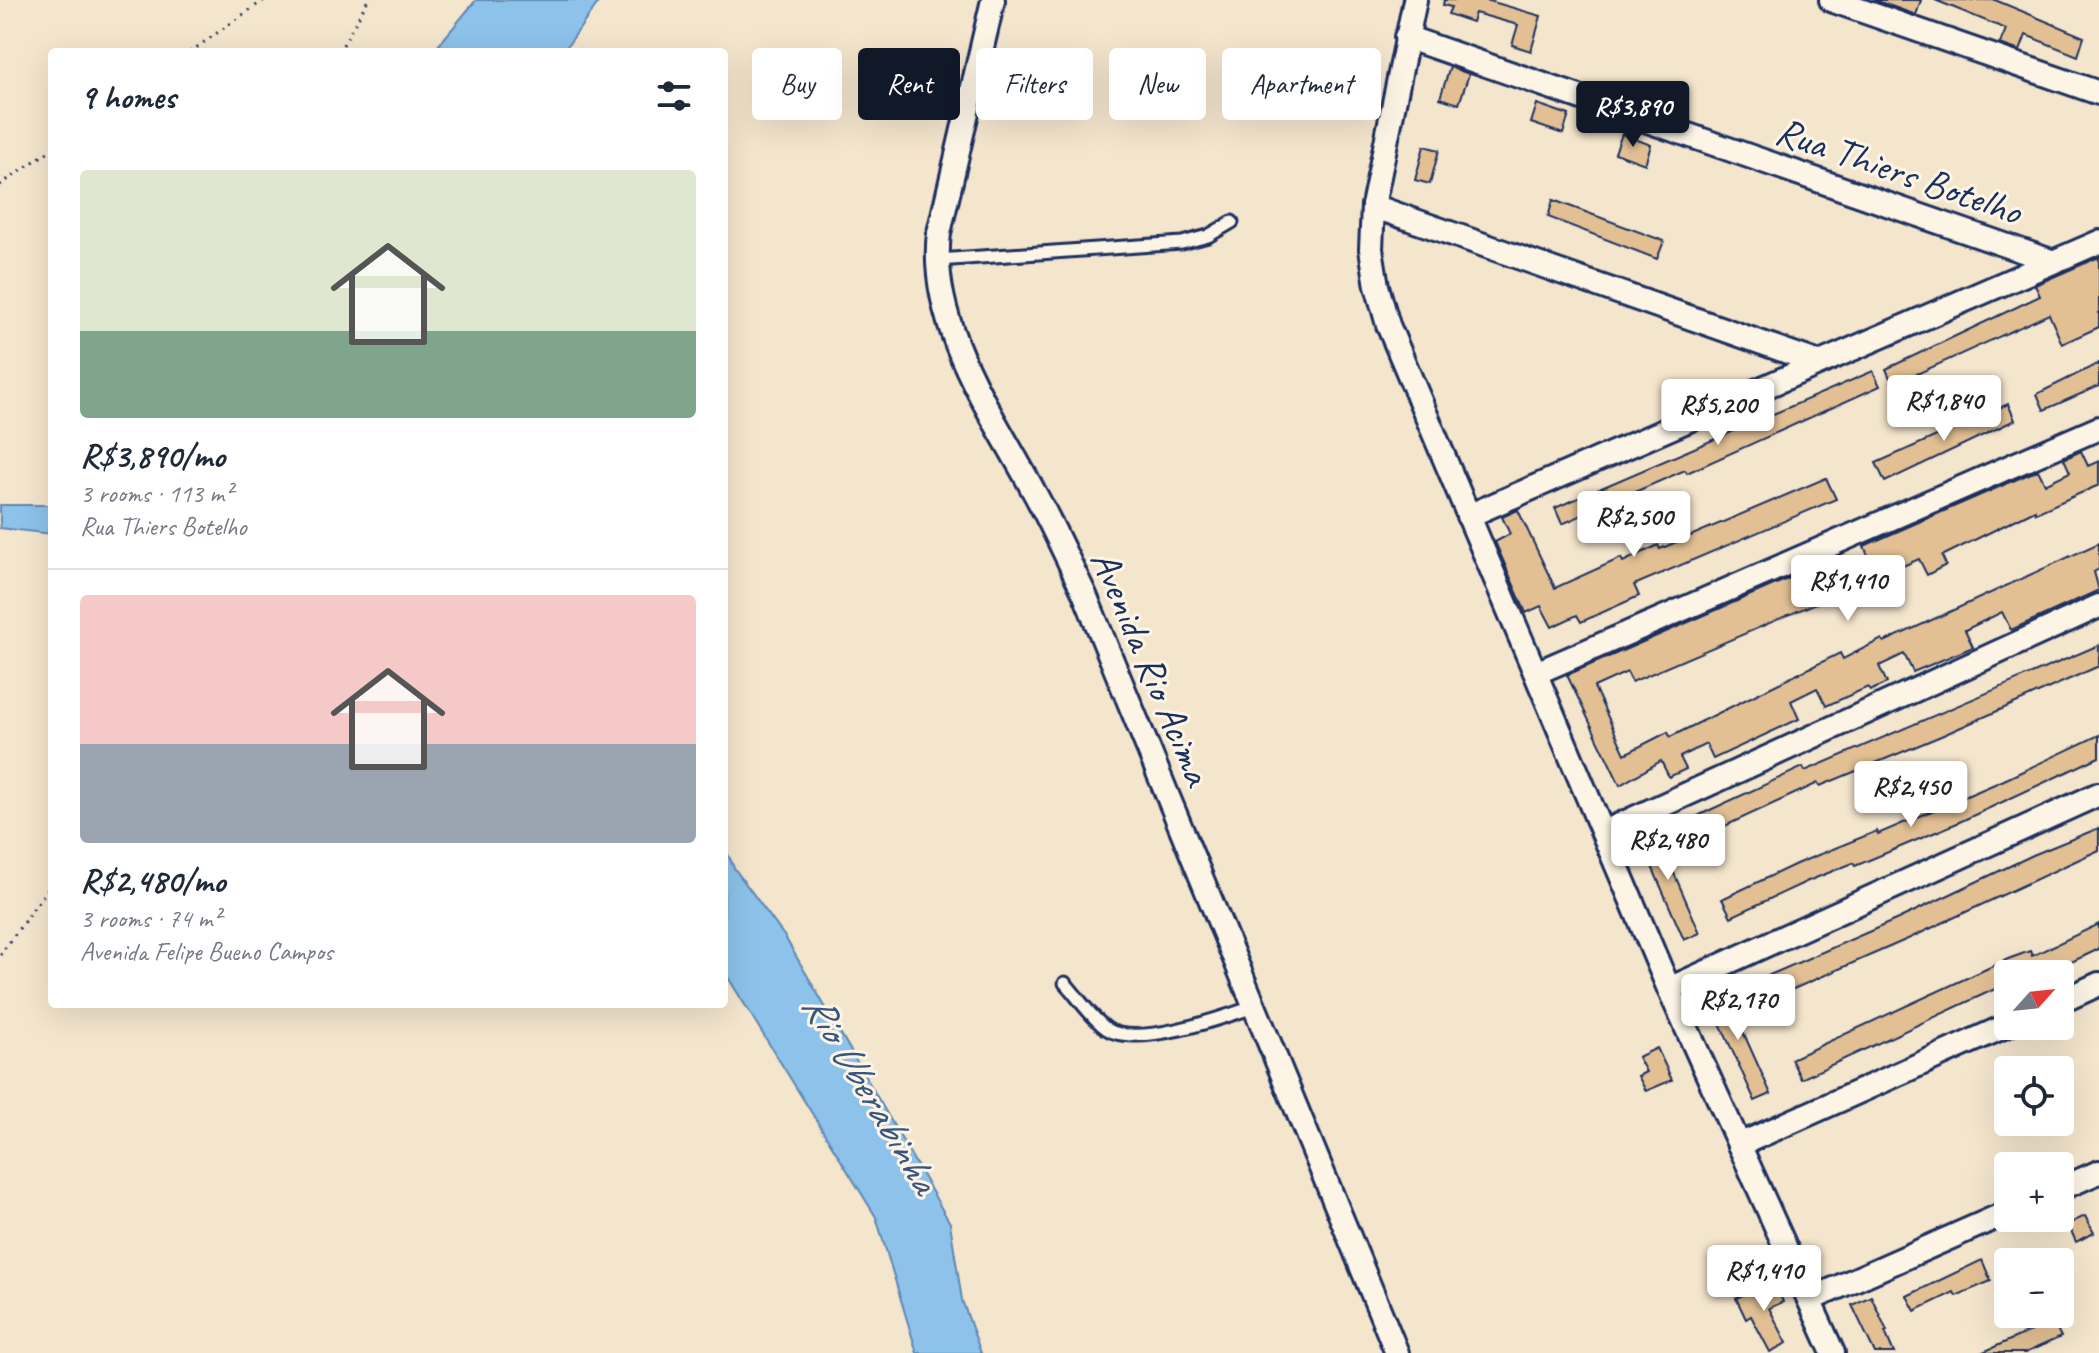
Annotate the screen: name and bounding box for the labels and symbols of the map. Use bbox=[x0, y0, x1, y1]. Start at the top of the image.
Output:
pin: R$3,890 bbox=[1559, 81, 1707, 149]
street label: Rua Thiers Botelho bbox=[1769, 106, 2030, 237]
pin: R$1,840 bbox=[1870, 375, 2018, 443]
pin: R$5,200 bbox=[1644, 379, 1792, 447]
pin: R$2,500 bbox=[1560, 491, 1708, 559]
street label: Avenida Rio Acima bbox=[1079, 543, 1224, 794]
pin: R$1,410 bbox=[1774, 555, 1922, 623]
pin: R$2,450 bbox=[1837, 761, 1985, 829]
pin: R$2,480 bbox=[1594, 814, 1742, 882]
north arrow bbox=[1994, 960, 2074, 1040]
pin: R$2,170 bbox=[1664, 974, 1812, 1042]
water label: Rio Uberabinha bbox=[791, 983, 953, 1206]
pin: R$1,410 bbox=[1690, 1245, 1838, 1313]

